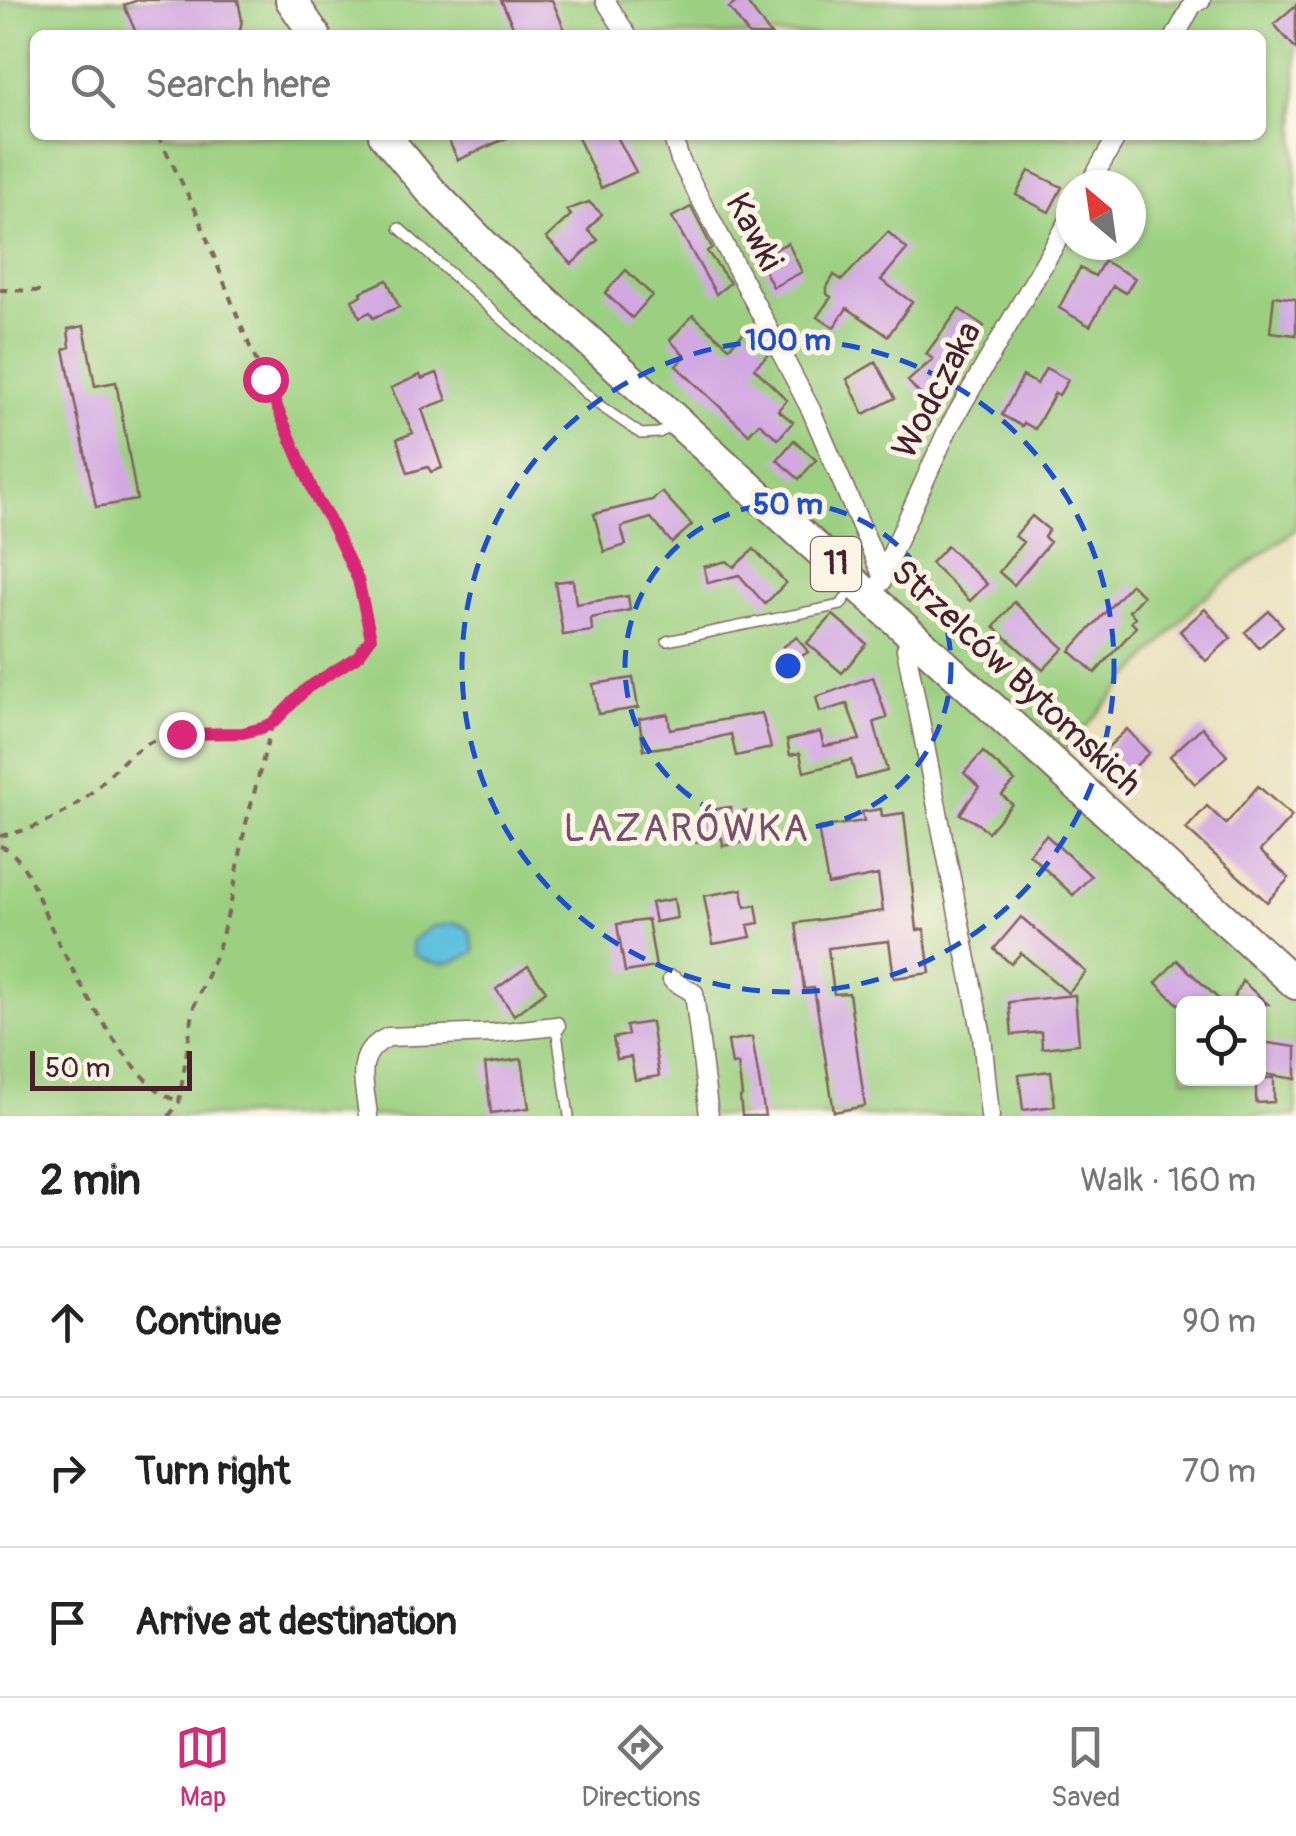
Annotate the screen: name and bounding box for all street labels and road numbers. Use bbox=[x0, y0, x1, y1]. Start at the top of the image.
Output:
street label: Kawki bbox=[715, 186, 793, 278]
street label: Wodczaka bbox=[883, 314, 991, 466]
road number: 11 bbox=[811, 537, 861, 591]
street label: Strzelców Bytomskich bbox=[881, 550, 1151, 806]

